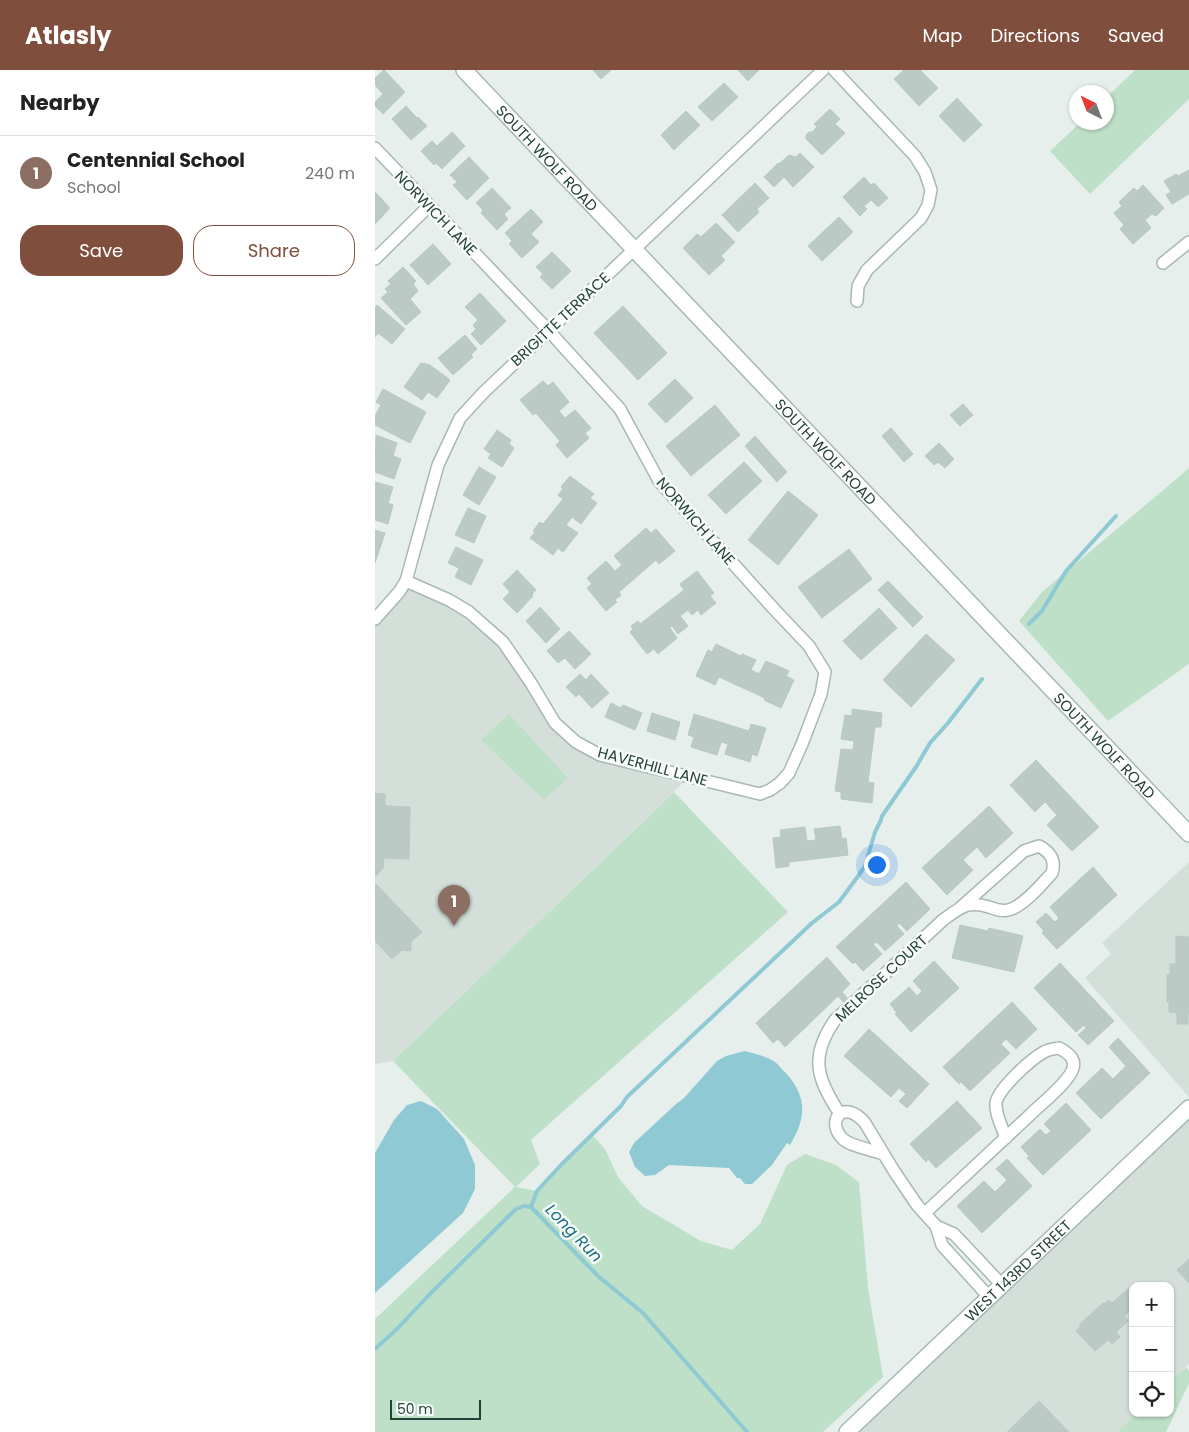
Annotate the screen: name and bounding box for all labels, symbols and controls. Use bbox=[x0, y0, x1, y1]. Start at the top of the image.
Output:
text: Atlasly bbox=[25, 19, 111, 52]
text: Map bbox=[923, 23, 962, 48]
text: Directions bbox=[990, 23, 1080, 48]
text: Saved bbox=[1108, 23, 1164, 48]
north arrow bbox=[1069, 85, 1114, 130]
text: Nearby bbox=[20, 88, 100, 117]
street label: SOUTH WOLF ROAD bbox=[492, 100, 603, 216]
text: Centennial School bbox=[67, 147, 245, 174]
text: 1 bbox=[33, 162, 39, 185]
text: 240 m bbox=[305, 162, 355, 185]
street label: NORWICH LANE bbox=[390, 166, 482, 260]
text: School bbox=[67, 176, 121, 199]
button: Save bbox=[20, 225, 183, 276]
button: Share bbox=[193, 225, 355, 276]
street label: BRIGITTE TERRACE bbox=[506, 267, 614, 371]
street label: SOUTH WOLF ROAD bbox=[770, 394, 882, 509]
street label: NORWICH LANE bbox=[652, 472, 740, 570]
street label: SOUTH WOLF ROAD bbox=[1049, 688, 1160, 803]
street label: HAVERHILL LANE bbox=[596, 741, 710, 791]
your location bbox=[864, 852, 890, 878]
pin: 1 bbox=[438, 885, 470, 926]
street label: MELROSE COURT bbox=[830, 930, 932, 1026]
water label: Long Run bbox=[540, 1199, 608, 1267]
street label: WEST 143RD STREET bbox=[960, 1215, 1076, 1326]
map controls bbox=[1129, 1282, 1174, 1417]
button: + bbox=[1129, 1282, 1174, 1327]
button: − bbox=[1129, 1327, 1174, 1372]
button: locate bbox=[1129, 1372, 1174, 1417]
scale bar bbox=[390, 1397, 481, 1420]
text: 50 m bbox=[397, 1399, 433, 1419]

